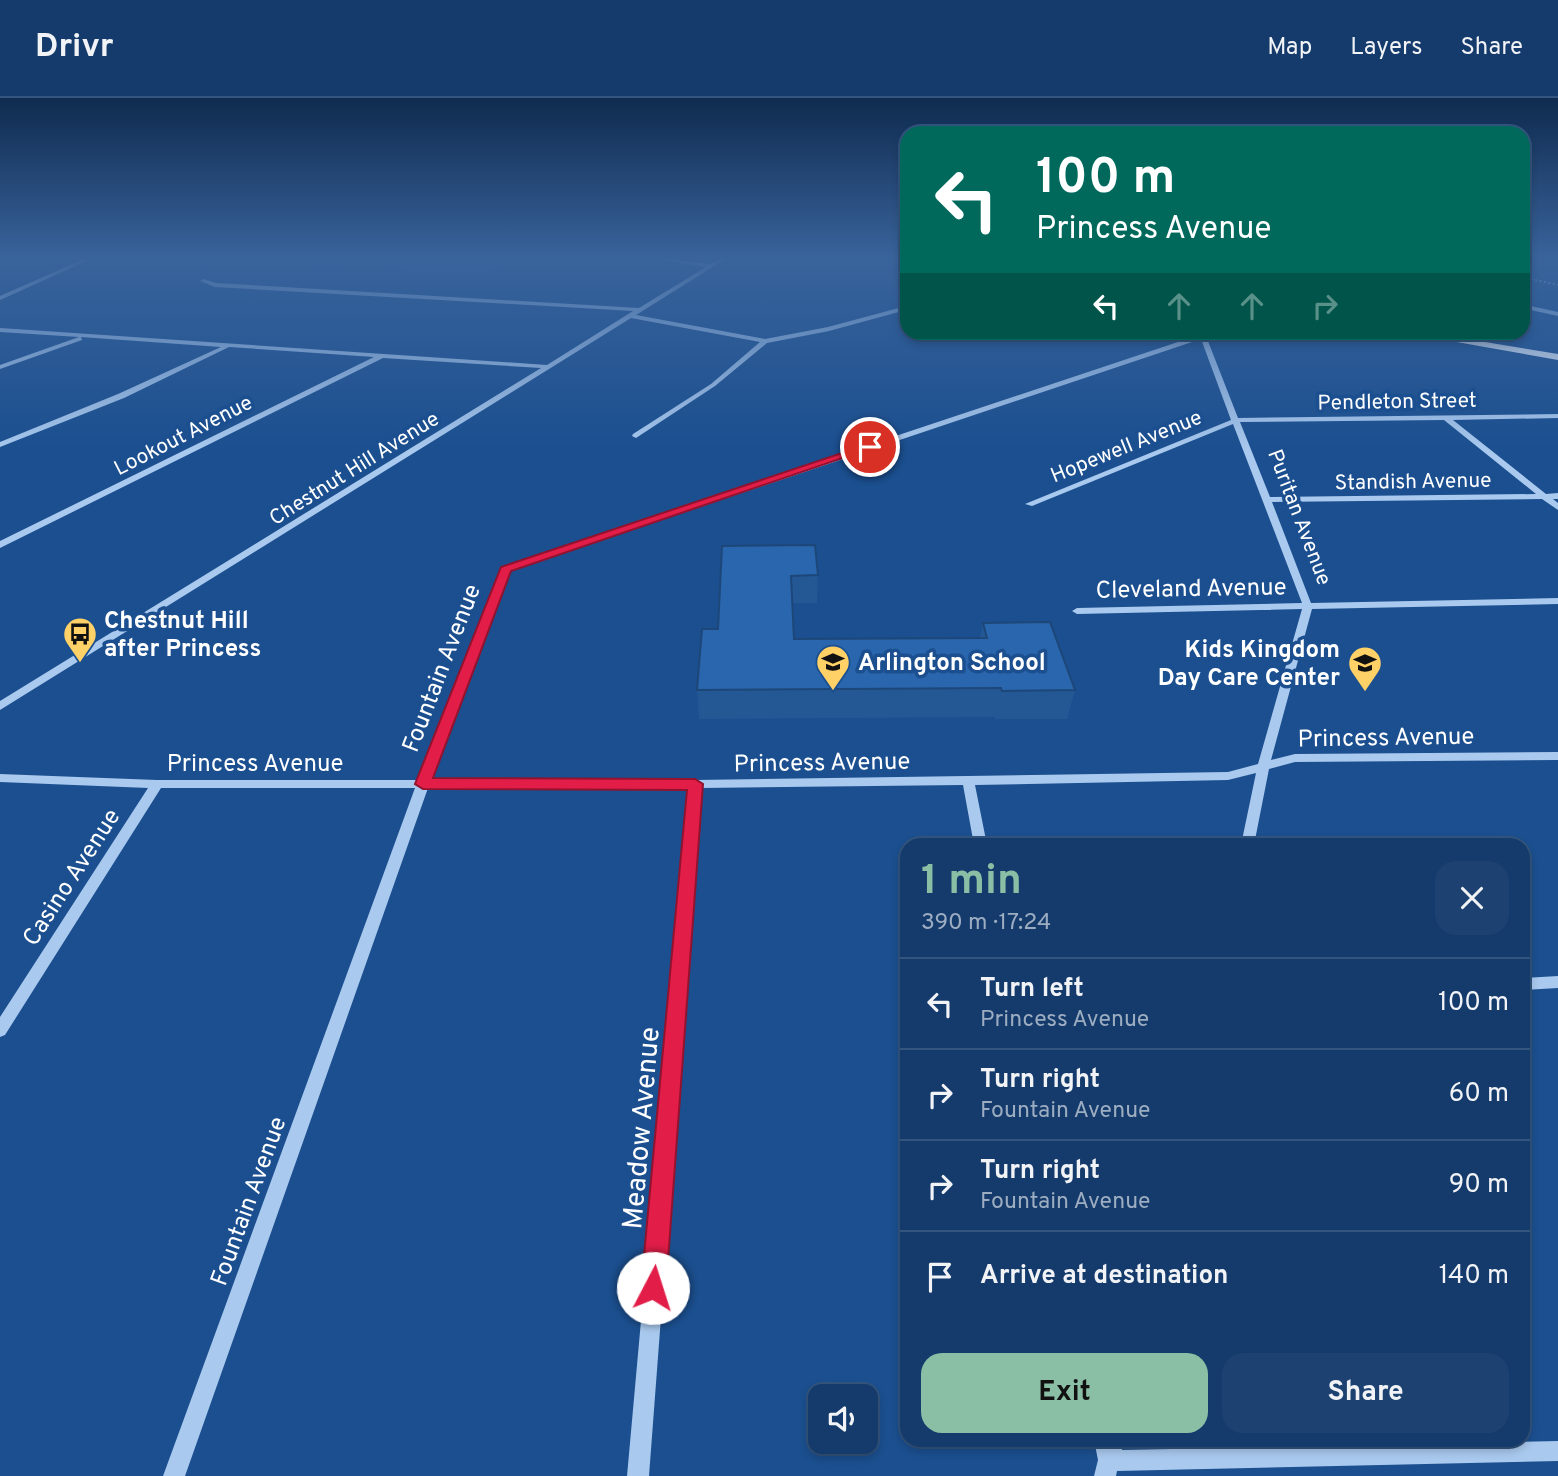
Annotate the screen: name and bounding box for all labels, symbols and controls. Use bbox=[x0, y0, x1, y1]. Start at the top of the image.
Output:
text: Drivr bbox=[35, 27, 114, 69]
text: Map bbox=[1267, 33, 1312, 63]
text: Layers bbox=[1350, 33, 1422, 63]
text: Share bbox=[1460, 33, 1523, 63]
text: 100 m bbox=[1036, 149, 1175, 211]
icon: left bbox=[921, 154, 1012, 245]
text: Princess Avenue bbox=[1036, 210, 1271, 250]
icon: left bbox=[1087, 287, 1125, 325]
icon: ahead bbox=[1160, 287, 1198, 325]
icon: ahead bbox=[1233, 287, 1271, 325]
icon: right bbox=[1306, 287, 1344, 325]
street label: Pendleton Street bbox=[1317, 388, 1477, 417]
street label: Lookout Avenue bbox=[110, 390, 257, 483]
street label: Hopewell Avenue bbox=[1047, 405, 1206, 490]
street label: Chestnut Hill Avenue bbox=[265, 406, 445, 532]
pin bbox=[840, 417, 900, 477]
icon: arrive bbox=[851, 428, 889, 466]
street label: Puritan Avenue bbox=[1260, 446, 1337, 589]
street label: Standish Avenue bbox=[1334, 468, 1492, 497]
street label: Cleveland Avenue bbox=[1095, 573, 1287, 607]
street label: Fountain Avenue bbox=[397, 580, 489, 757]
place label: Chestnut Hill after Princess bbox=[104, 607, 261, 665]
bus stop icon: Chestnut Hill after Princess bbox=[61, 615, 99, 664]
place label: Kids Kingdom Day Care Center bbox=[1158, 636, 1340, 694]
school or university icon: Arlington School bbox=[814, 643, 852, 692]
school or university icon: Kids Kingdom Day Care Center bbox=[1346, 644, 1384, 693]
place label: Arlington School bbox=[858, 649, 1046, 679]
street label: Princess Avenue bbox=[1297, 722, 1475, 756]
street label: Princess Avenue bbox=[733, 747, 911, 781]
street label: Princess Avenue bbox=[167, 750, 343, 780]
street label: Casino Avenue bbox=[17, 804, 128, 952]
text: 1 min bbox=[921, 856, 1022, 909]
button: close bbox=[1435, 861, 1509, 935]
text: 390 m · 17:24 bbox=[921, 909, 1051, 938]
text: Turn left bbox=[980, 973, 1084, 1006]
icon: left bbox=[921, 985, 959, 1023]
text: 100 m bbox=[1438, 987, 1509, 1020]
text: Princess Avenue bbox=[980, 1006, 1149, 1035]
street label: Meadow Avenue bbox=[616, 1026, 670, 1231]
text: Turn right bbox=[980, 1064, 1100, 1097]
icon: right bbox=[921, 1076, 959, 1114]
text: 60 m bbox=[1449, 1078, 1509, 1111]
text: Fountain Avenue bbox=[980, 1097, 1150, 1126]
street label: Fountain Avenue bbox=[205, 1113, 294, 1290]
text: Turn right bbox=[980, 1155, 1100, 1188]
icon: right bbox=[921, 1167, 959, 1205]
text: 90 m bbox=[1449, 1169, 1509, 1202]
text: Fountain Avenue bbox=[980, 1188, 1150, 1217]
position arrow bbox=[616, 1251, 690, 1325]
icon: arrive bbox=[921, 1258, 959, 1296]
text: Arrive at destination bbox=[980, 1260, 1228, 1293]
text: 140 m bbox=[1439, 1260, 1509, 1293]
button: Exit bbox=[921, 1353, 1208, 1433]
button: Share bbox=[1222, 1353, 1509, 1433]
map controls bbox=[808, 1384, 878, 1454]
button: sound bbox=[808, 1384, 878, 1454]

